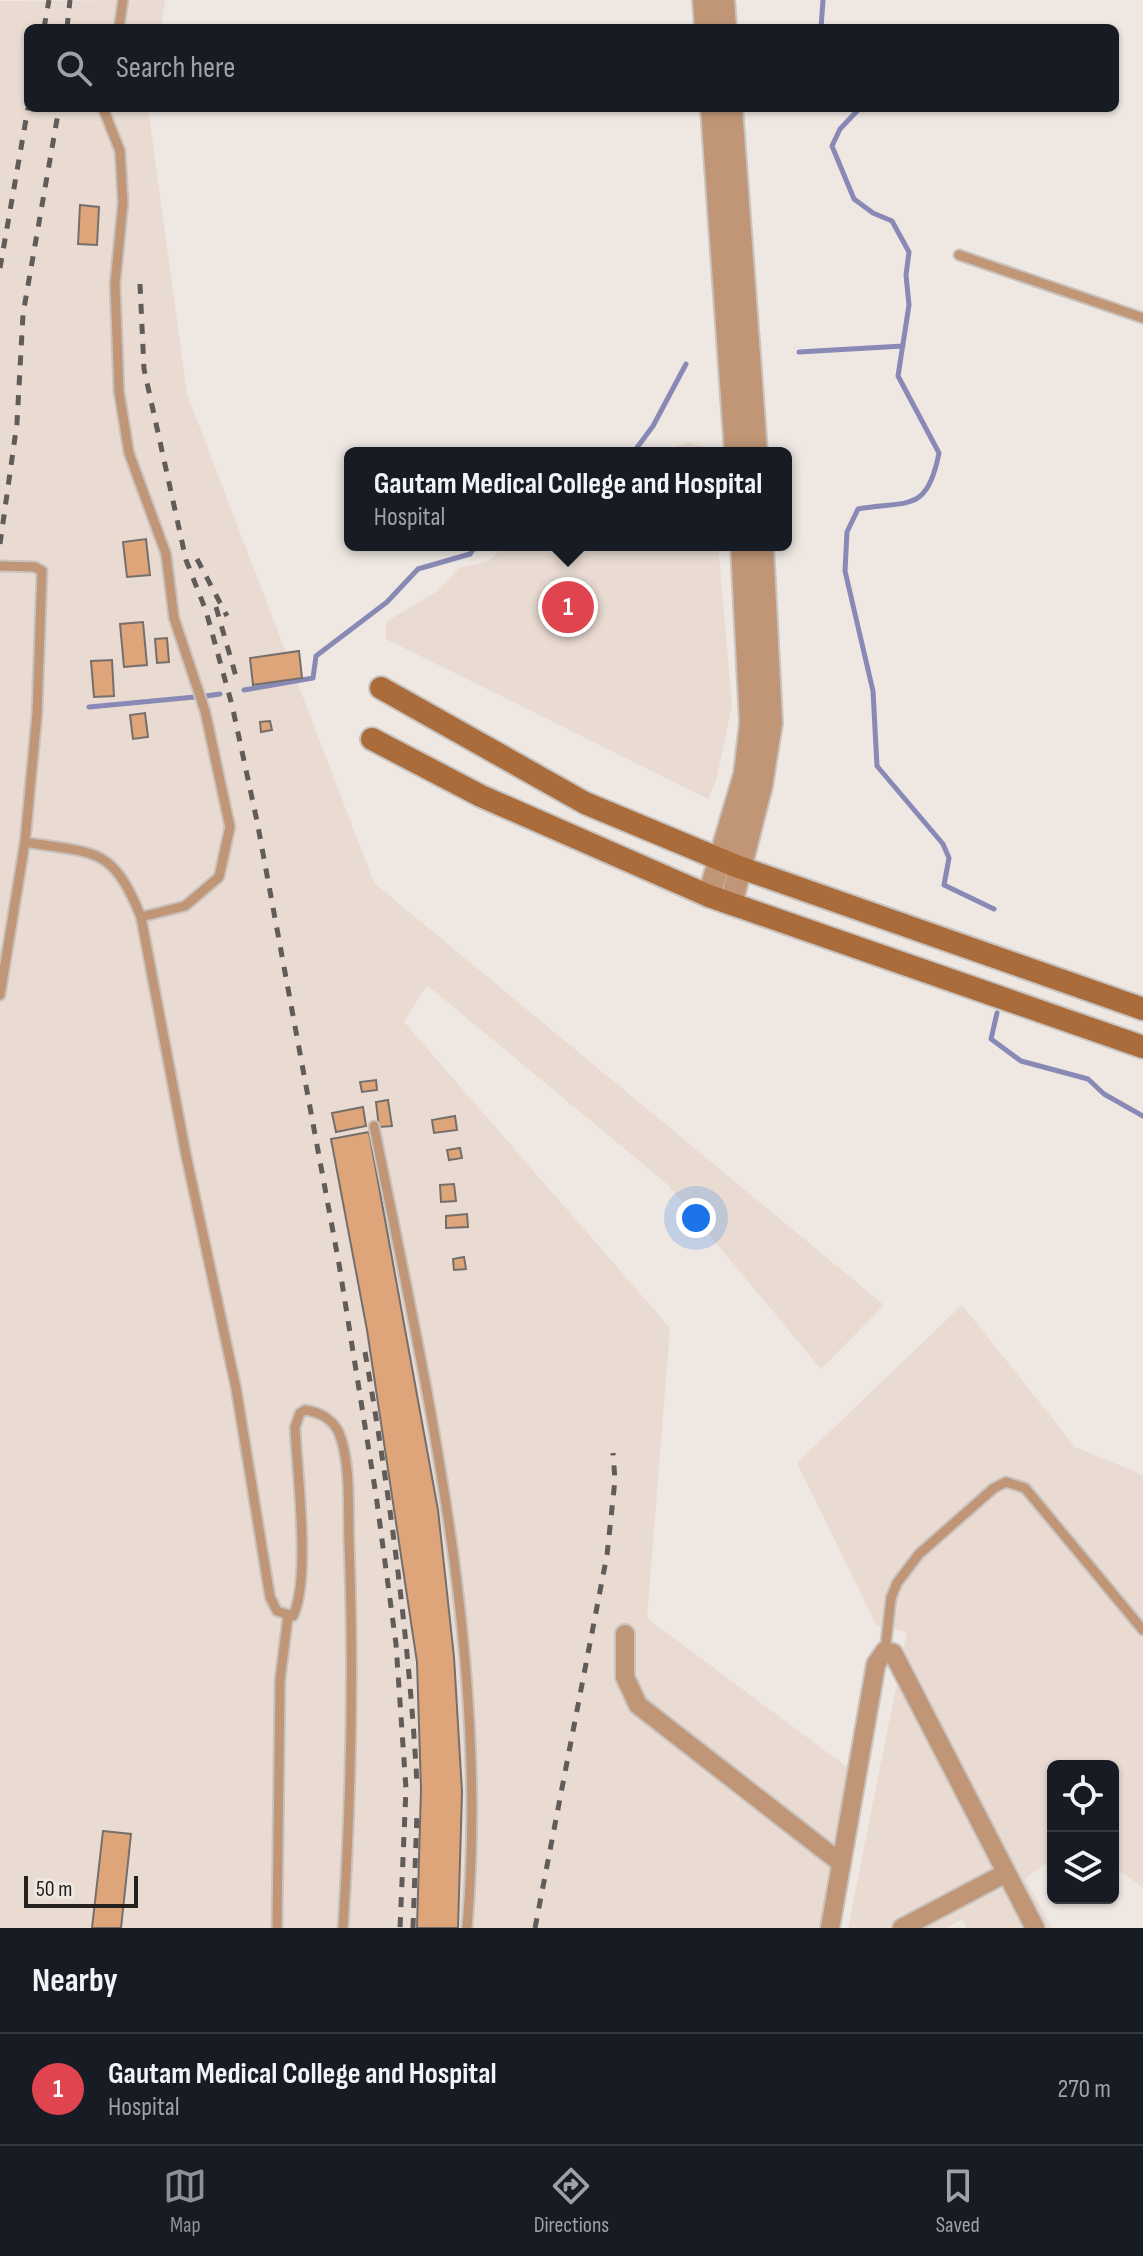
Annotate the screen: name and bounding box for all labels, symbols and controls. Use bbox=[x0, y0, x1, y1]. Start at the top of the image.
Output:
search box bbox=[24, 24, 1119, 112]
icon: search bbox=[52, 46, 96, 90]
text: Search here bbox=[116, 50, 235, 86]
popup bbox=[344, 447, 792, 551]
text: Gautam Medical College and Hospital bbox=[374, 466, 762, 502]
text: Hospital bbox=[374, 502, 445, 533]
pin: 1 bbox=[542, 577, 594, 637]
your location bbox=[676, 1198, 716, 1238]
map controls bbox=[1047, 1760, 1119, 1904]
button: locate bbox=[1047, 1760, 1119, 1832]
button: layers bbox=[1047, 1832, 1119, 1904]
scale bar bbox=[24, 1872, 138, 1908]
text: 50 m bbox=[36, 1876, 72, 1903]
text: Nearby bbox=[32, 1960, 118, 2001]
text: Gautam Medical College and Hospital bbox=[108, 2056, 497, 2092]
text: 1 bbox=[53, 2074, 63, 2105]
text: 270 m bbox=[1058, 2074, 1111, 2105]
text: Hospital bbox=[108, 2092, 180, 2123]
tab: Map bbox=[163, 2164, 207, 2239]
tab: Directions bbox=[534, 2164, 609, 2239]
tab: Saved bbox=[936, 2164, 980, 2239]

